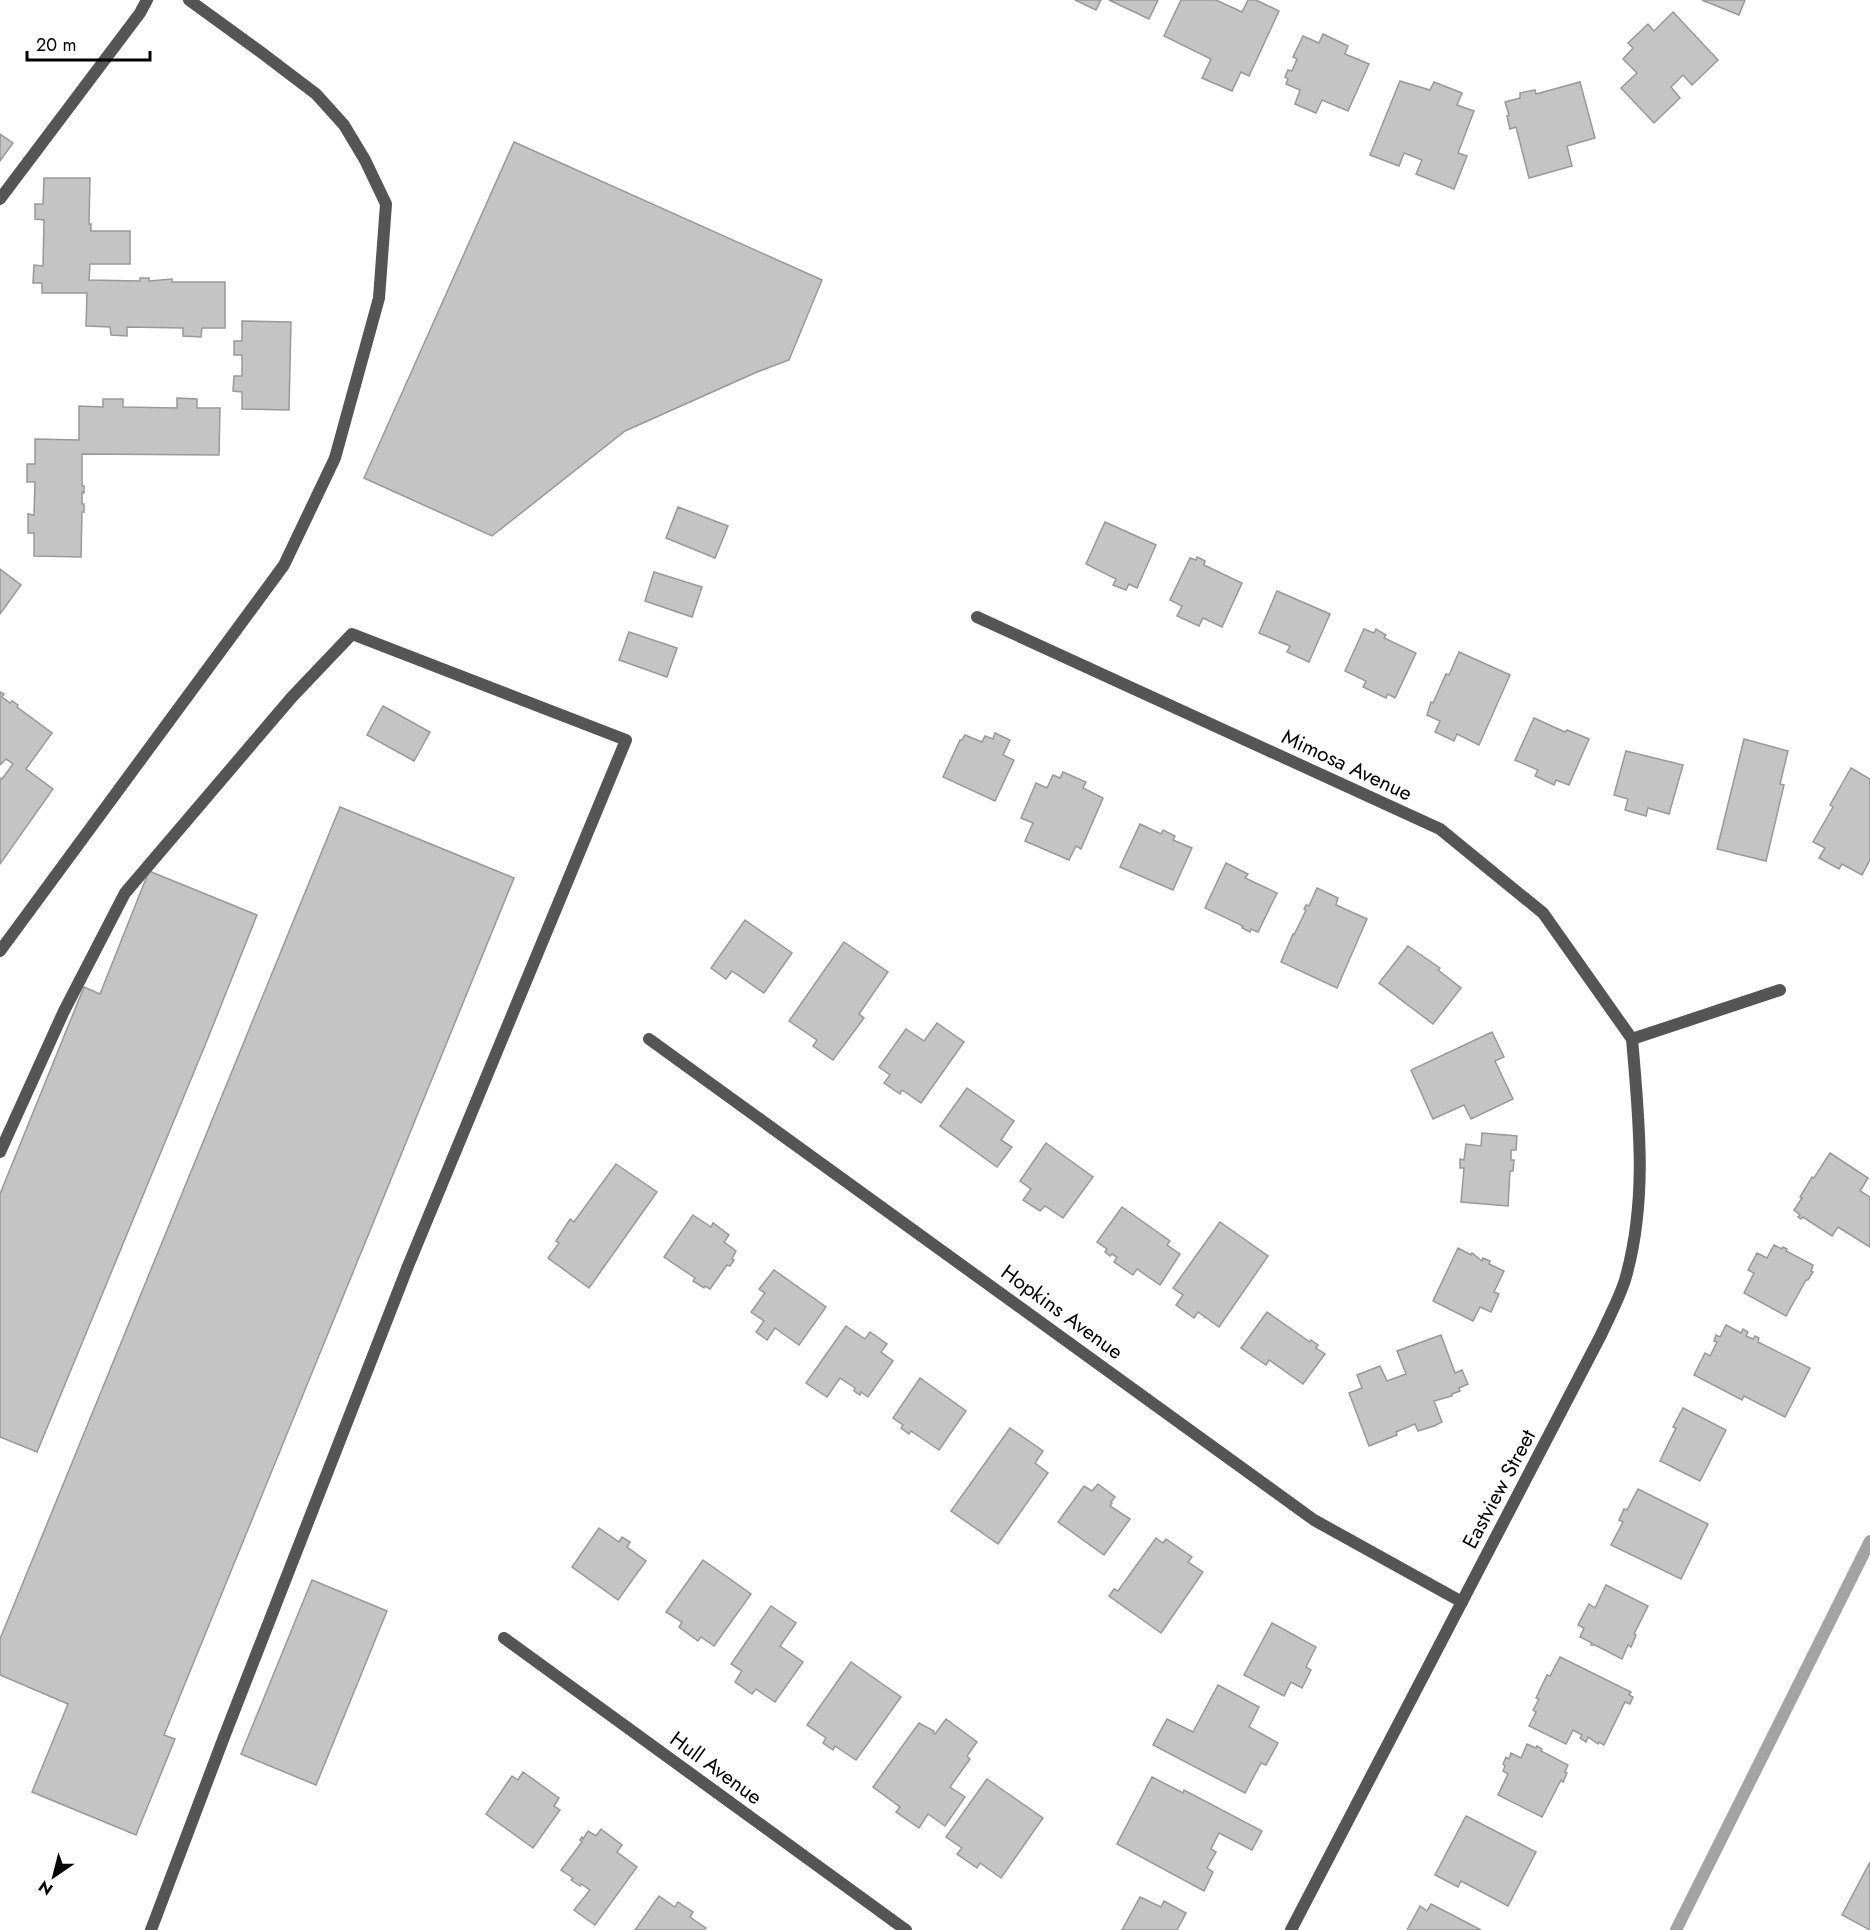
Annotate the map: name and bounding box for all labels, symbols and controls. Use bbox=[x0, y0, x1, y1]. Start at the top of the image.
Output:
scale bar bbox=[27, 24, 150, 62]
text: 20 m bbox=[36, 32, 76, 58]
street label: Mimosa Avenue bbox=[1277, 722, 1417, 808]
street label: Hopkins Avenue bbox=[995, 1257, 1129, 1367]
street label: Eastview Street bbox=[1455, 1424, 1543, 1554]
street label: Hull Avenue bbox=[664, 1724, 768, 1812]
north arrow bbox=[24, 1846, 84, 1906]
text: N bbox=[34, 1875, 57, 1901]

